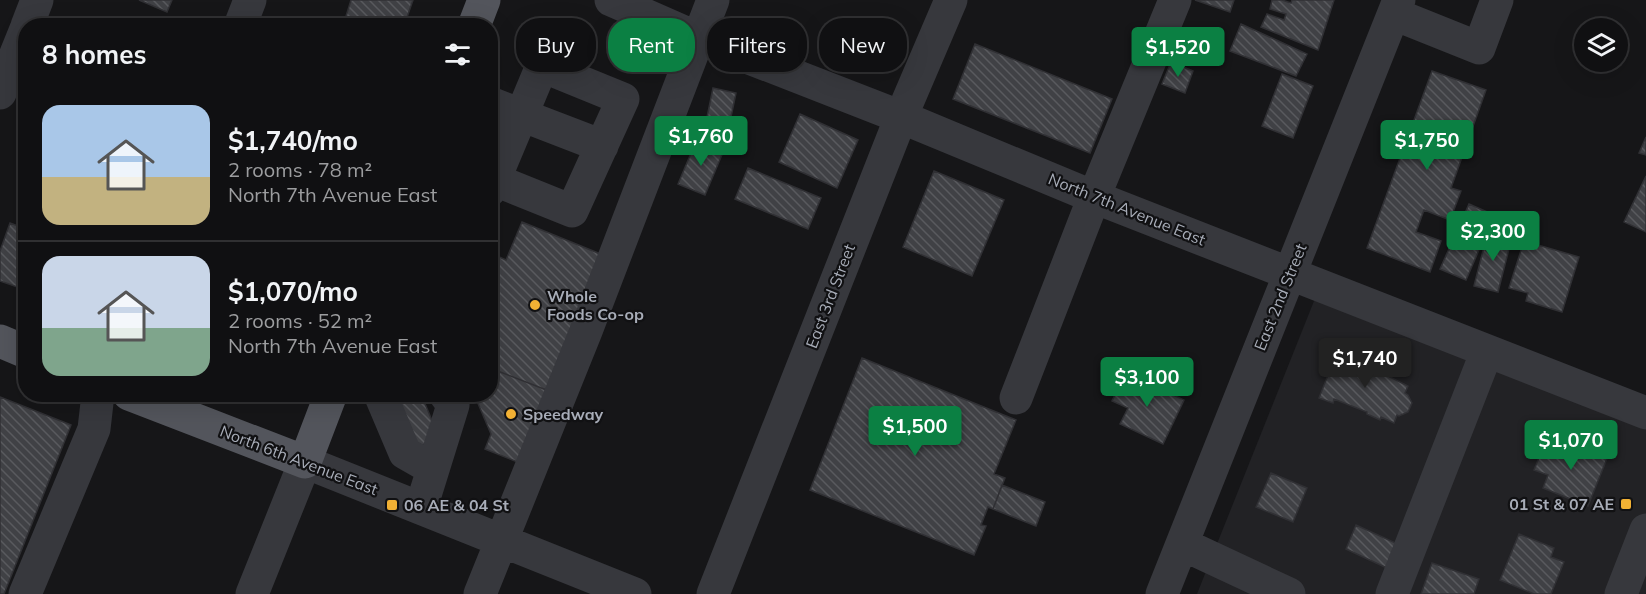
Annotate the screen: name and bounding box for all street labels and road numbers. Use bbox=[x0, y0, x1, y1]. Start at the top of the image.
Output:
street label: North 7th Avenue East bbox=[1046, 168, 1209, 250]
street label: East 2nd Street bbox=[1249, 240, 1311, 353]
street label: East 3rd Street bbox=[801, 241, 859, 351]
street label: North 6th Avenue East bbox=[217, 421, 381, 499]

